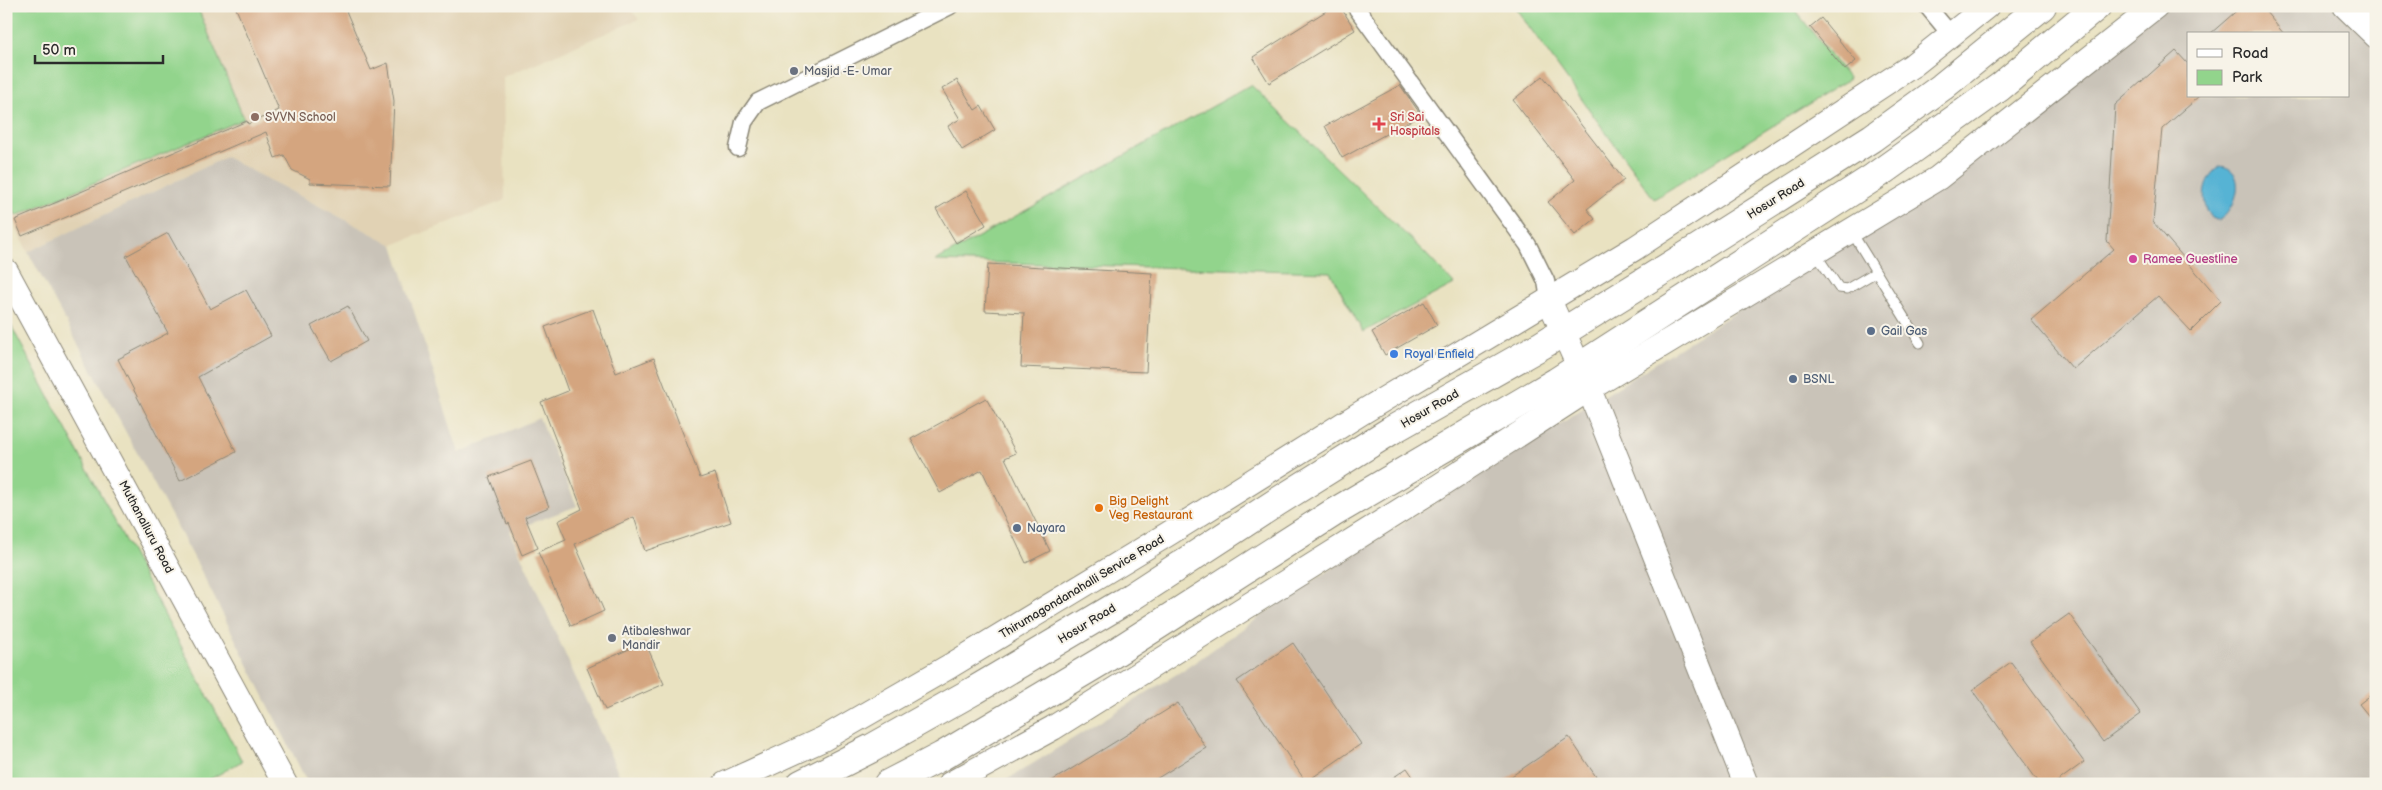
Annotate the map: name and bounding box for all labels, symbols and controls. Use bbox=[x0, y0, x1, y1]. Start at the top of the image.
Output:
scale bar bbox=[35, 32, 162, 64]
legend bbox=[2187, 32, 2350, 98]
text: 50 m bbox=[42, 41, 76, 60]
text: Road bbox=[2232, 44, 2268, 63]
place label: Masjid -E- Umar bbox=[804, 64, 892, 79]
marker: Masjid -E- Umar bbox=[788, 65, 800, 77]
text: Park bbox=[2232, 68, 2263, 87]
place label: SVVN School bbox=[265, 110, 336, 125]
place label: Sri Sai Hospitals bbox=[1390, 110, 1440, 139]
marker: SVVN School bbox=[249, 111, 261, 123]
marker: Sri Sai Hospitals bbox=[1372, 117, 1386, 131]
street label: Hosur Road bbox=[1745, 175, 1808, 223]
place label: Ramee Guestline bbox=[2143, 252, 2238, 267]
marker: Ramee Guestline bbox=[2127, 253, 2139, 265]
place label: Gail Gas bbox=[1881, 324, 1927, 339]
marker: Gail Gas bbox=[1865, 325, 1877, 337]
place label: Royal Enfield bbox=[1404, 347, 1474, 362]
marker: Royal Enfield bbox=[1388, 348, 1400, 360]
place label: BSNL bbox=[1803, 372, 1835, 387]
marker: BSNL bbox=[1787, 373, 1799, 385]
street label: Hosur Road bbox=[1398, 386, 1462, 432]
street label: Muthanalluru Road bbox=[115, 478, 177, 576]
place label: Big Delight Veg Restaurant bbox=[1109, 494, 1193, 523]
marker: Big Delight Veg Restaurant bbox=[1093, 502, 1105, 514]
place label: Nayara bbox=[1027, 521, 1066, 536]
marker: Nayara bbox=[1011, 522, 1023, 534]
street label: Thirumagondanahalli Service Road bbox=[997, 532, 1167, 642]
street label: Hosur Road bbox=[1055, 601, 1119, 647]
place label: Atibaleshwar Mandir bbox=[622, 624, 691, 653]
marker: Atibaleshwar Mandir bbox=[606, 632, 618, 644]

